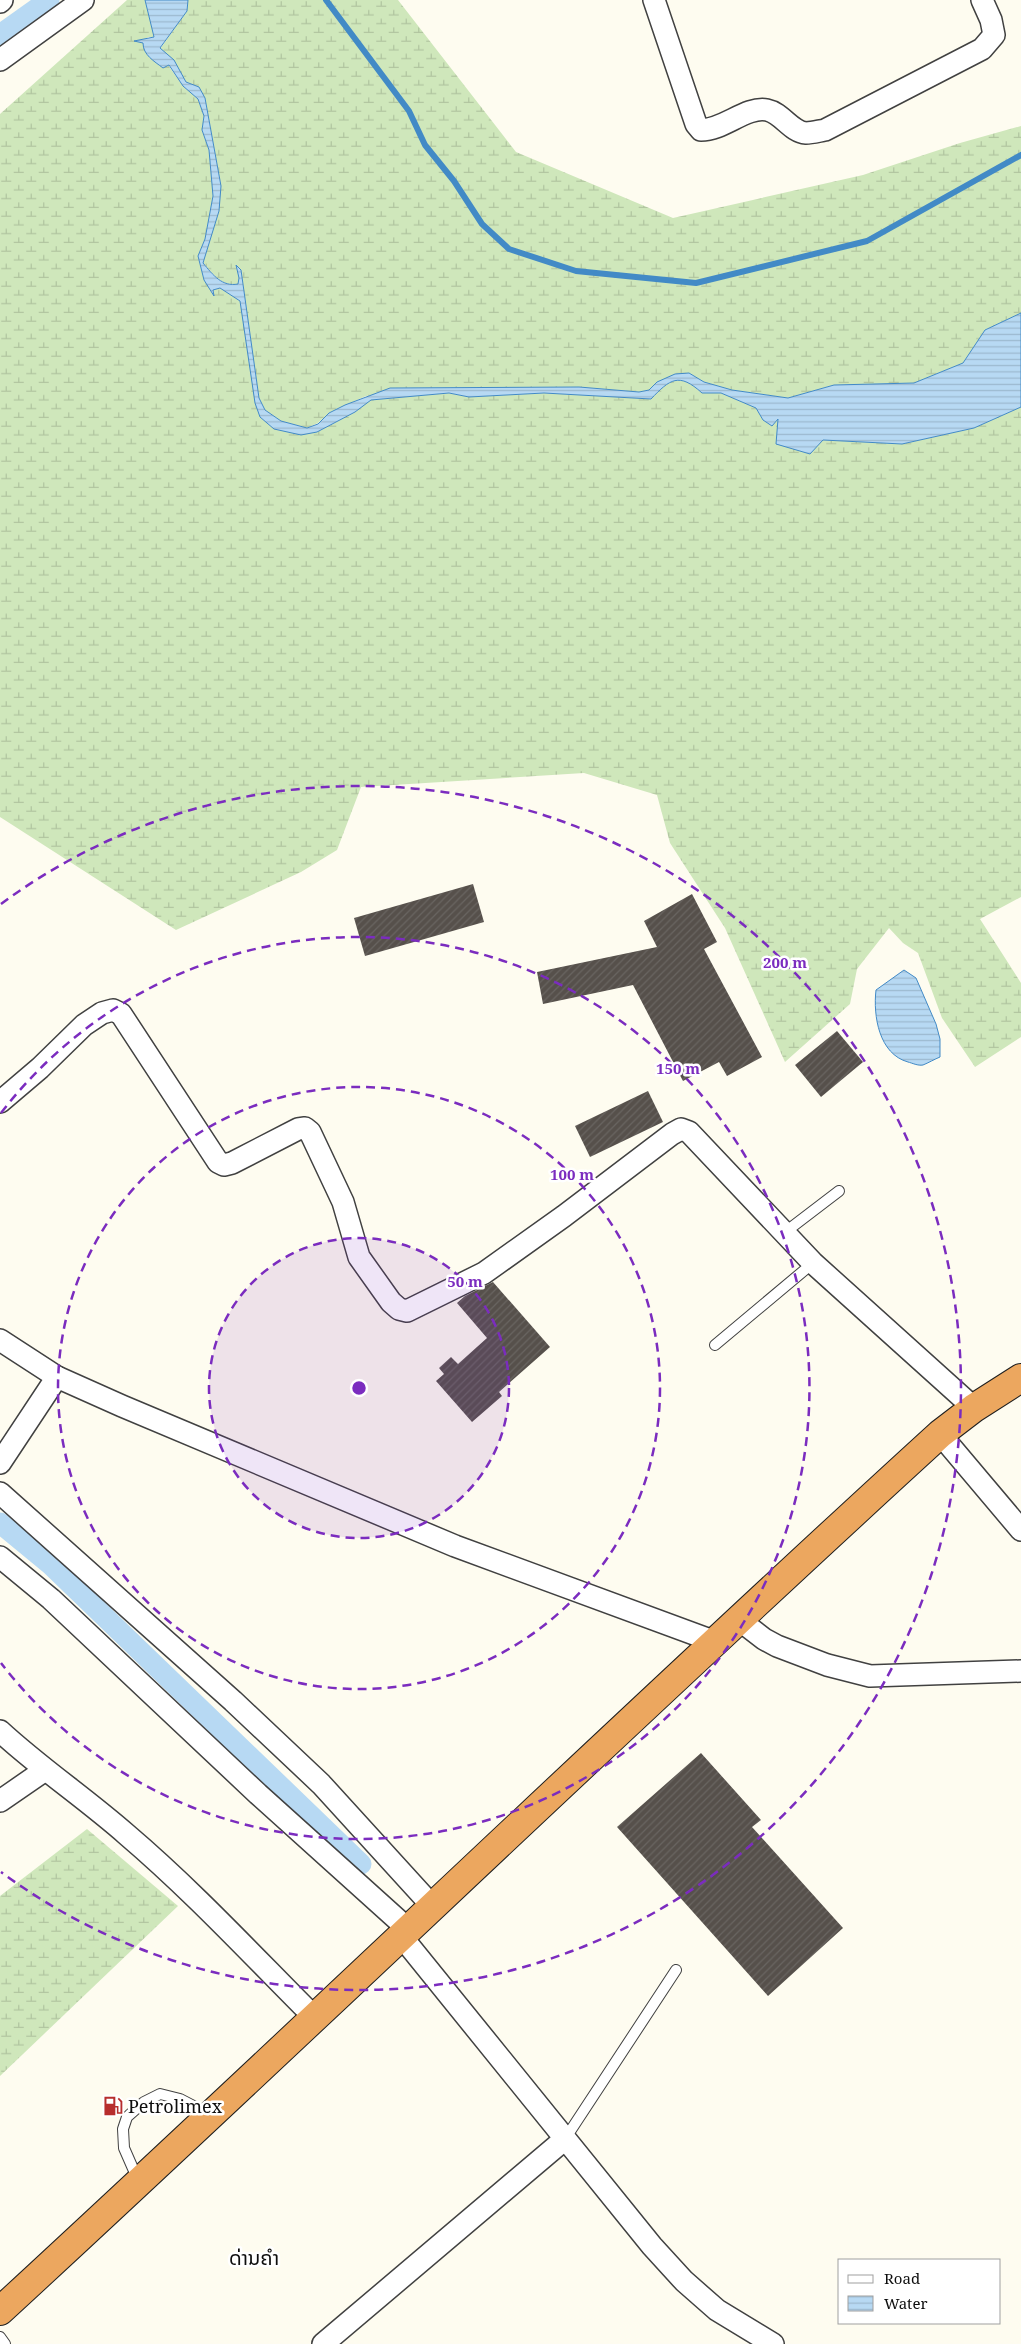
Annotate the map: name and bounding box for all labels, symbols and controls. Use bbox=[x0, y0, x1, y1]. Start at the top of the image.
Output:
text: 200 m bbox=[763, 952, 807, 972]
text: 150 m bbox=[656, 1058, 700, 1078]
text: 100 m bbox=[550, 1164, 594, 1184]
text: 50 m bbox=[447, 1271, 483, 1291]
centre of rings bbox=[350, 1379, 368, 1397]
place label: Petrolimex bbox=[128, 2094, 223, 2118]
fuel station icon: Petrolimex bbox=[102, 2095, 124, 2117]
district label: ດ່ານຄໍາ bbox=[229, 2244, 279, 2271]
legend bbox=[838, 2259, 1001, 2324]
text: Road bbox=[884, 2268, 920, 2288]
text: Water bbox=[884, 2293, 927, 2313]

